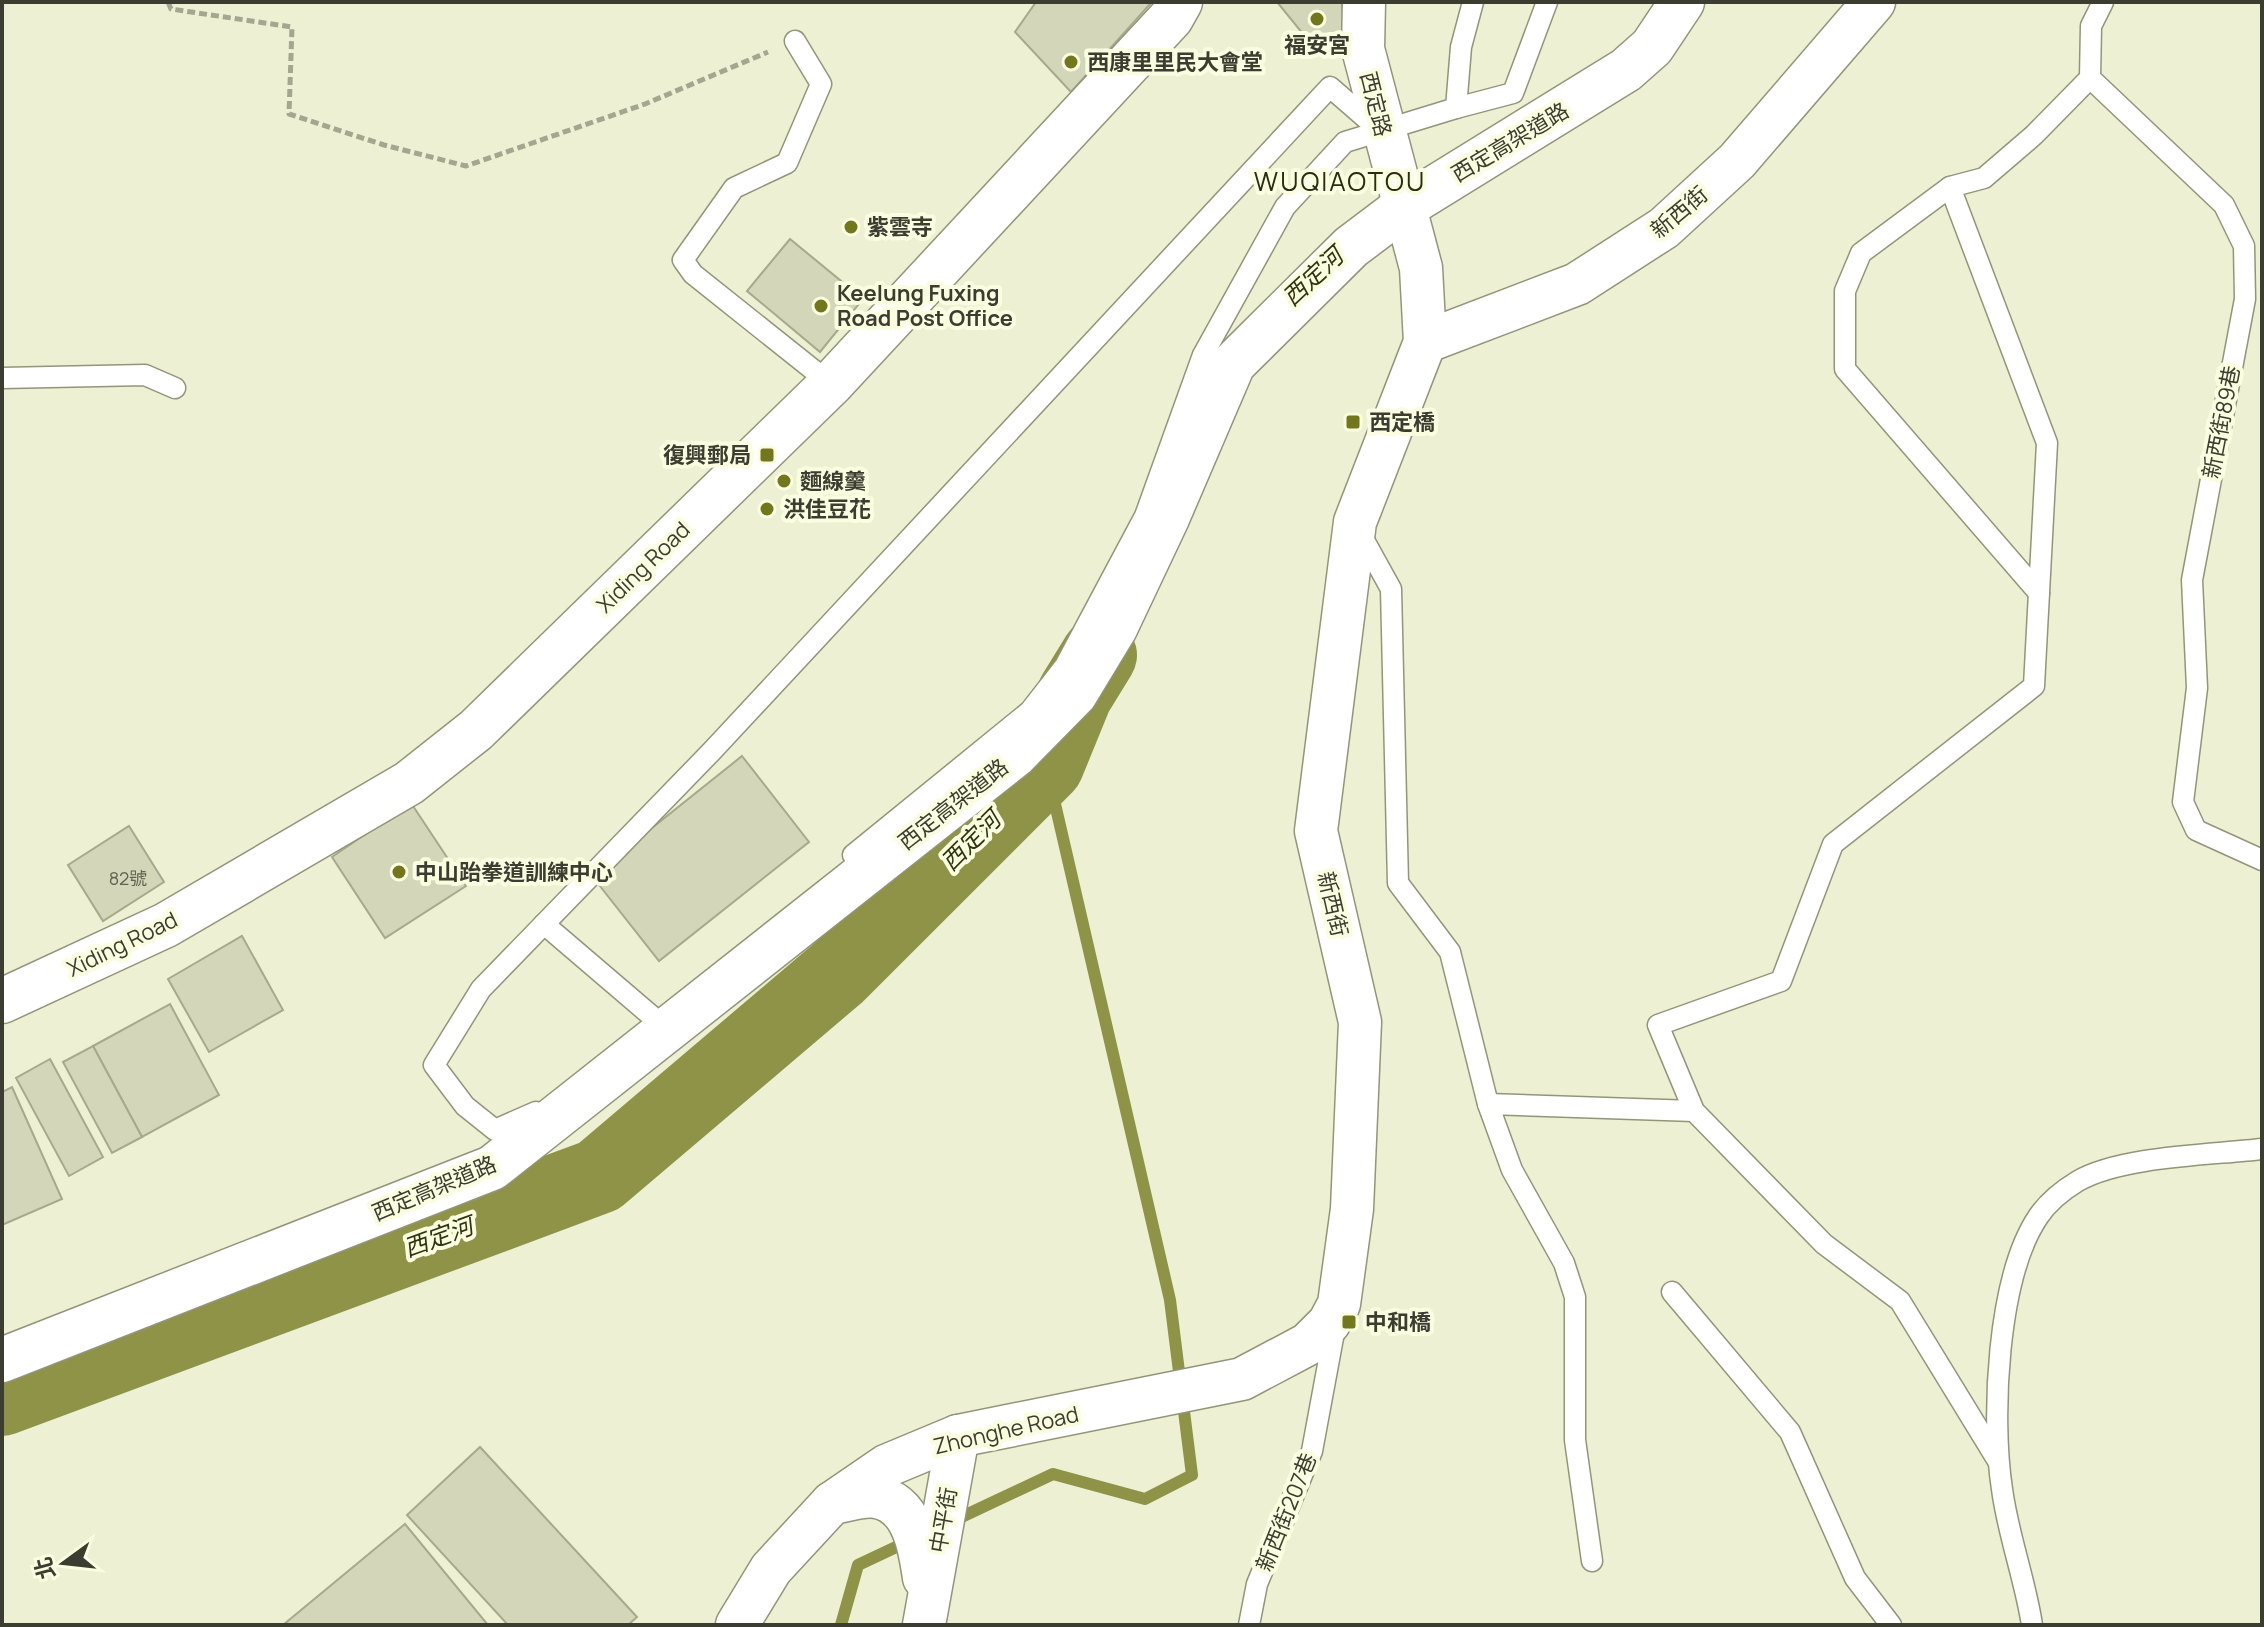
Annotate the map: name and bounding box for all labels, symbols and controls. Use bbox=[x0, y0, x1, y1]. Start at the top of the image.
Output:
marker: 福安宮 bbox=[1308, 10, 1326, 28]
place label: 福安宮 bbox=[1284, 30, 1350, 60]
place label: 西康里里民大會堂 bbox=[1087, 47, 1263, 77]
marker: 西康里里民大會堂 bbox=[1062, 53, 1080, 71]
street label: 西定路 bbox=[1353, 68, 1399, 140]
street label: 西定高架道路 bbox=[1446, 95, 1574, 189]
district label: WUQIAOTOU bbox=[1254, 163, 1426, 199]
street label: 新西街 bbox=[1644, 179, 1714, 245]
place label: 紫雲寺 bbox=[867, 212, 933, 242]
marker: 紫雲寺 bbox=[842, 218, 860, 236]
water label: 西定河 bbox=[1274, 237, 1353, 313]
place label: Keelung Fuxing Road Post Office bbox=[837, 278, 1013, 333]
marker: Keelung Fuxing Road Post Office bbox=[812, 297, 830, 315]
street label: 新西街89巷 bbox=[2195, 363, 2247, 481]
place label: 西定橋 bbox=[1369, 407, 1435, 437]
marker: 西定橋 bbox=[1344, 413, 1362, 431]
place label: 復興郵局 bbox=[663, 440, 751, 470]
marker: 復興郵局 bbox=[758, 446, 776, 464]
place label: 麵線羹 bbox=[800, 466, 866, 496]
marker: 麵線羹 bbox=[775, 472, 793, 490]
place label: 洪佳豆花 bbox=[783, 494, 871, 524]
marker: 洪佳豆花 bbox=[758, 500, 776, 518]
street label: Xiding Road bbox=[590, 515, 696, 619]
street label: 西定高架道路 bbox=[892, 752, 1014, 856]
water label: 西定河 bbox=[933, 800, 1010, 877]
place label: 中山跆拳道訓練中心 bbox=[415, 857, 613, 887]
marker: 中山跆拳道訓練中心 bbox=[390, 863, 408, 881]
house number: 82號 bbox=[109, 866, 147, 890]
street label: 新西街 bbox=[1311, 868, 1355, 940]
street label: Xiding Road bbox=[62, 904, 182, 984]
street label: 西定高架道路 bbox=[367, 1148, 501, 1228]
water label: 西定河 bbox=[399, 1207, 481, 1264]
place label: 中和橋 bbox=[1365, 1307, 1431, 1337]
marker: 中和橋 bbox=[1340, 1313, 1358, 1331]
street label: Zhonghe Road bbox=[930, 1399, 1082, 1461]
street label: 新西街207巷 bbox=[1249, 1448, 1323, 1576]
street label: 中平街 bbox=[922, 1485, 964, 1555]
north arrow bbox=[24, 1523, 104, 1603]
text: 北 bbox=[27, 1554, 62, 1583]

